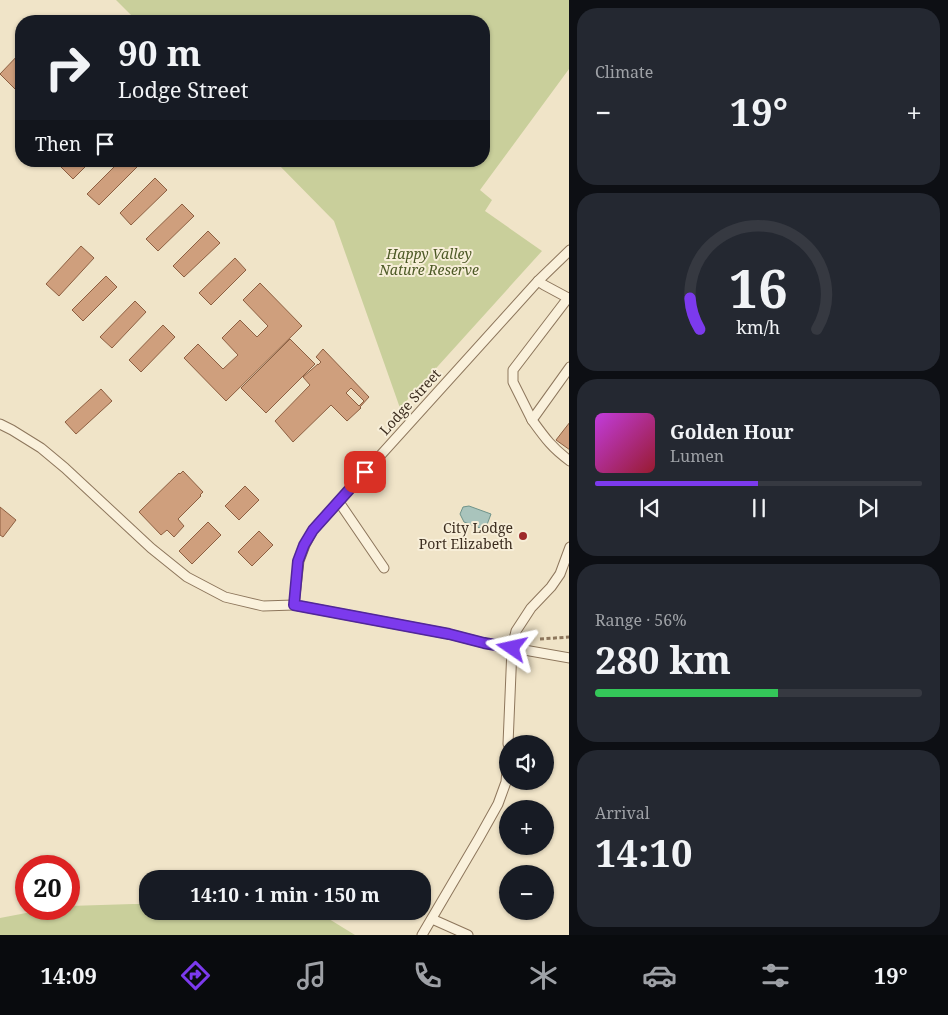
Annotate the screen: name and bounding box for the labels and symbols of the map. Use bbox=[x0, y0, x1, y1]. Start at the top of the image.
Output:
park label: Happy Valley Nature Reserve bbox=[378, 244, 479, 279]
street label: Lodge Street bbox=[375, 364, 445, 439]
pin bbox=[344, 451, 386, 493]
place label: City Lodge Port Elizabeth bbox=[419, 518, 513, 553]
marker: City Lodge Port Elizabeth bbox=[517, 530, 529, 542]
position arrow bbox=[485, 621, 537, 673]
speed limit sign: 20 bbox=[15, 855, 80, 920]

